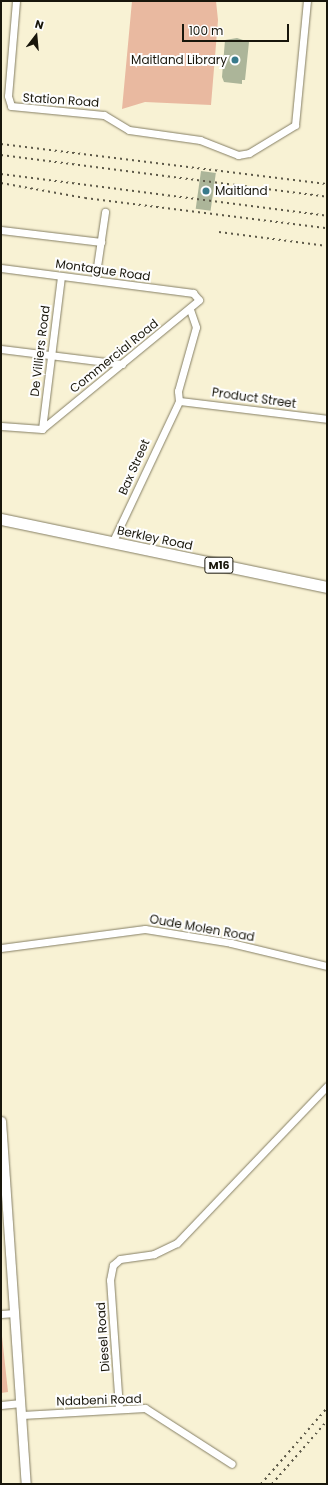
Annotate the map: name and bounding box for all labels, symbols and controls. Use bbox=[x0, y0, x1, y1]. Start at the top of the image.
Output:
north arrow bbox=[16, 16, 56, 56]
text: N bbox=[33, 16, 45, 33]
scale bar bbox=[184, 16, 291, 42]
text: 100 m bbox=[189, 22, 223, 39]
place label: Maitland Library bbox=[131, 53, 227, 67]
marker: Maitland Library bbox=[230, 55, 240, 65]
street label: Station Road bbox=[22, 90, 100, 110]
place label: Maitland bbox=[215, 184, 268, 198]
marker: Maitland bbox=[200, 185, 212, 197]
street label: Montague Road bbox=[55, 256, 151, 284]
street label: De Villiers Road bbox=[27, 305, 53, 397]
street label: Commercial Road bbox=[67, 316, 161, 396]
street label: Product Street bbox=[211, 385, 297, 411]
street label: Bax Street bbox=[115, 437, 153, 497]
street label: Berkley Road bbox=[116, 523, 194, 553]
road number: M16 bbox=[204, 556, 234, 574]
street label: Oude Molen Road bbox=[148, 912, 256, 944]
street label: Diesel Road bbox=[93, 1302, 113, 1372]
street label: Ndabeni Road bbox=[56, 1391, 142, 1409]

